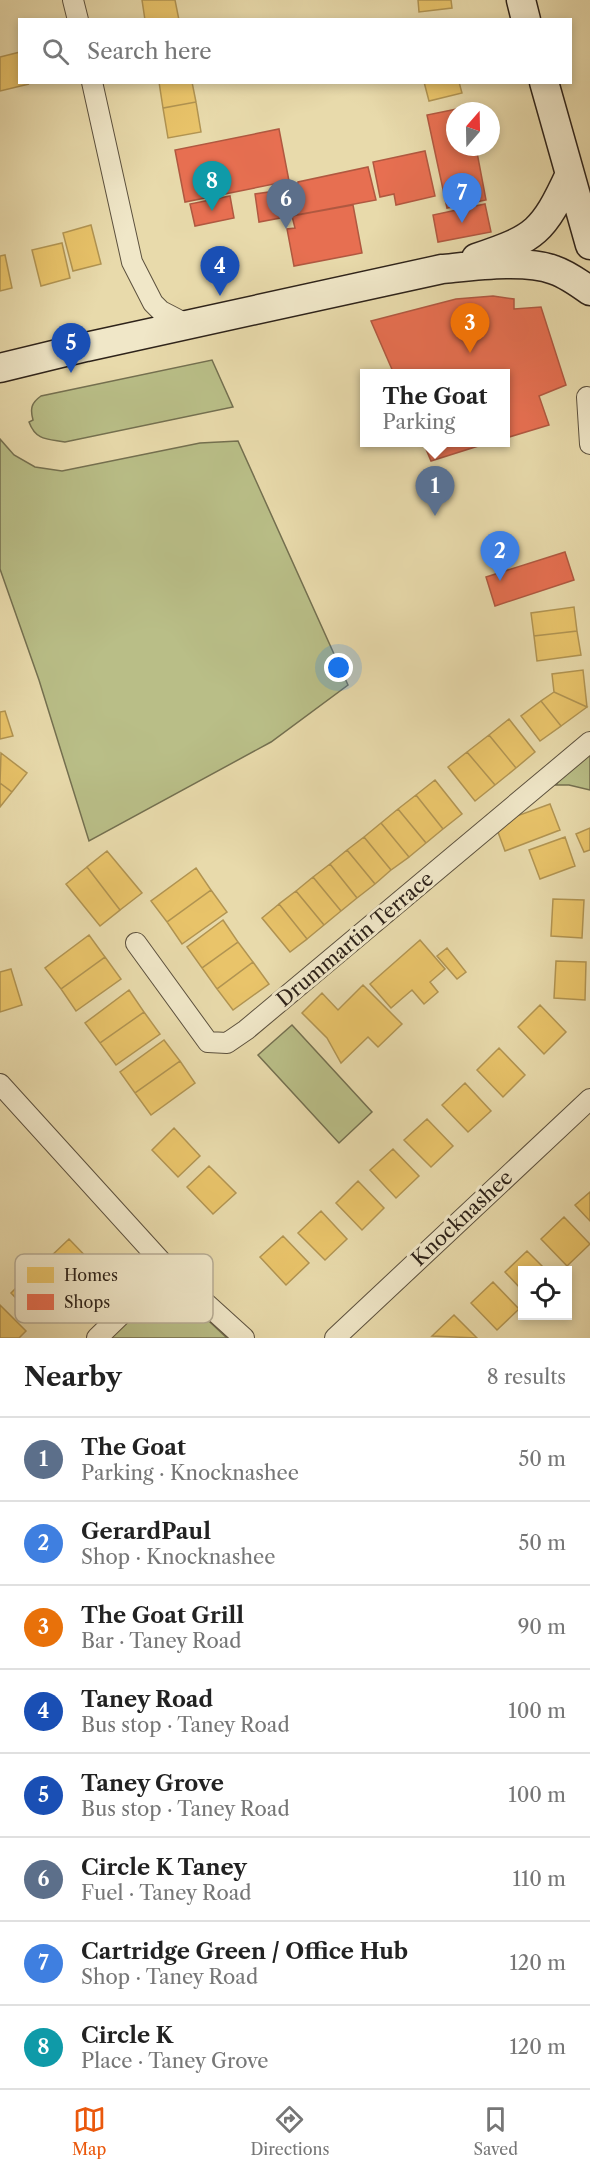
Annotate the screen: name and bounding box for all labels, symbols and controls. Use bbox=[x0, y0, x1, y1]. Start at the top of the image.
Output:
search box bbox=[18, 18, 572, 84]
icon: search bbox=[39, 35, 72, 68]
text: Search here bbox=[87, 38, 212, 65]
north arrow bbox=[446, 102, 500, 156]
pin: 8 bbox=[192, 162, 232, 211]
pin: 7 bbox=[442, 174, 482, 223]
pin: 6 bbox=[266, 180, 306, 229]
pin: 4 bbox=[200, 246, 240, 296]
pin: 3 bbox=[450, 304, 490, 353]
pin: 5 bbox=[52, 324, 90, 373]
popup bbox=[360, 369, 510, 447]
text: The Goat bbox=[383, 383, 487, 410]
text: Parking bbox=[383, 410, 455, 434]
pin: 1 bbox=[416, 466, 454, 516]
pin: 2 bbox=[480, 532, 520, 581]
your location bbox=[324, 653, 353, 682]
street label: Drummartin Terrace bbox=[272, 867, 438, 1011]
street label: Knocknashee bbox=[407, 1165, 517, 1271]
legend bbox=[15, 1254, 213, 1323]
text: Homes bbox=[64, 1265, 118, 1285]
map controls bbox=[518, 1266, 572, 1320]
button: locate bbox=[518, 1266, 572, 1320]
text: Shops bbox=[64, 1292, 110, 1312]
text: Nearby bbox=[24, 1361, 122, 1393]
text: 8 results bbox=[487, 1365, 566, 1389]
text: The Goat bbox=[81, 1434, 186, 1461]
text: 1 bbox=[39, 1447, 48, 1471]
text: 50 m bbox=[519, 1447, 566, 1471]
text: Parking · Knocknashee bbox=[81, 1461, 299, 1485]
text: GerardPaul bbox=[81, 1518, 211, 1545]
text: 2 bbox=[38, 1531, 49, 1555]
text: 50 m bbox=[519, 1531, 566, 1555]
text: Shop · Knocknashee bbox=[81, 1545, 275, 1569]
text: The Goat Grill bbox=[81, 1602, 244, 1629]
text: 3 bbox=[38, 1615, 49, 1639]
text: 90 m bbox=[518, 1615, 566, 1639]
text: Bar · Taney Road bbox=[81, 1629, 242, 1653]
text: Taney Road bbox=[81, 1686, 213, 1713]
text: 4 bbox=[38, 1699, 49, 1723]
text: 100 m bbox=[508, 1699, 566, 1723]
text: Bus stop · Taney Road bbox=[81, 1713, 290, 1737]
text: Taney Grove bbox=[81, 1770, 224, 1797]
text: 5 bbox=[38, 1783, 49, 1807]
text: 100 m bbox=[508, 1783, 566, 1807]
text: Bus stop · Taney Road bbox=[81, 1797, 290, 1821]
text: Circle K Taney bbox=[81, 1854, 247, 1881]
text: 6 bbox=[38, 1867, 49, 1891]
text: 110 m bbox=[513, 1867, 566, 1891]
text: Fuel · Taney Road bbox=[81, 1881, 251, 1905]
text: Cartridge Green / Office Hub bbox=[81, 1938, 408, 1965]
text: 7 bbox=[38, 1951, 49, 1975]
text: 120 m bbox=[509, 1951, 566, 1975]
text: Shop · Taney Road bbox=[81, 1965, 258, 1989]
text: Circle K bbox=[81, 2022, 173, 2049]
text: 8 bbox=[37, 2035, 50, 2059]
text: 120 m bbox=[509, 2035, 566, 2059]
text: Place · Taney Grove bbox=[81, 2049, 268, 2073]
tab: Map bbox=[72, 2103, 106, 2159]
tab: Directions bbox=[250, 2103, 329, 2159]
tab: Saved bbox=[474, 2103, 518, 2159]

